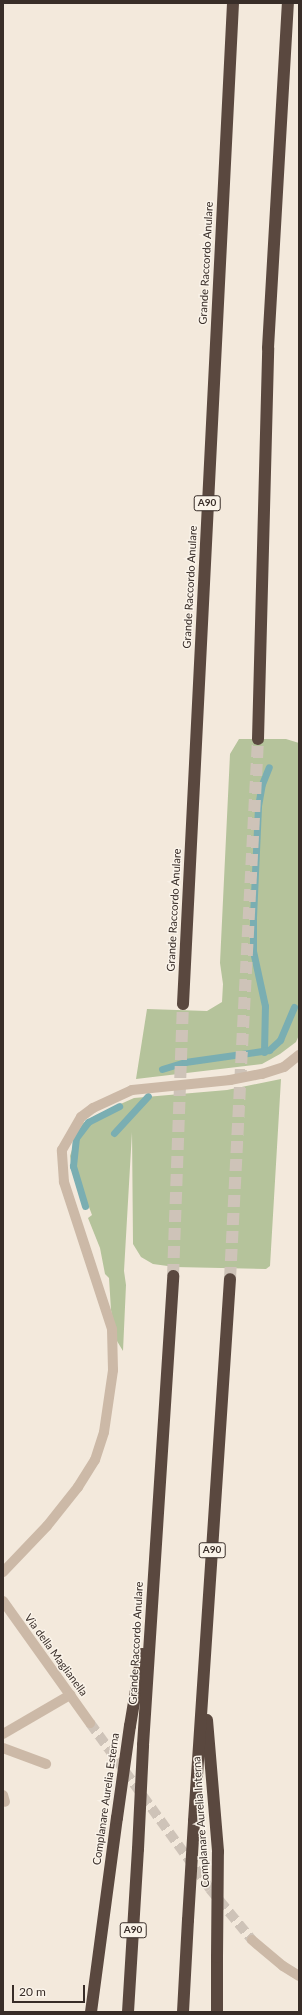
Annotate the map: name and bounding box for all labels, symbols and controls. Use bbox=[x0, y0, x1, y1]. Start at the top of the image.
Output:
street label: Grande Raccordo Anulare bbox=[196, 201, 216, 325]
road number: A90 bbox=[193, 495, 221, 511]
street label: Grande Raccordo Anulare bbox=[180, 525, 200, 649]
street label: Grande Raccordo Anulare bbox=[164, 848, 184, 972]
road number: A90 bbox=[198, 1542, 226, 1558]
street label: Grande Raccordo Anulare bbox=[126, 1581, 146, 1705]
street label: Via della Maglianella bbox=[22, 1611, 90, 1699]
street label: Complanare Aurelia Esterna bbox=[90, 1732, 122, 1866]
street label: Complanare Aurelia Interna bbox=[190, 1756, 212, 1888]
road number: A90 bbox=[119, 1922, 147, 1938]
scale bar bbox=[14, 1977, 87, 2003]
text: 20 m bbox=[19, 1984, 46, 1999]

